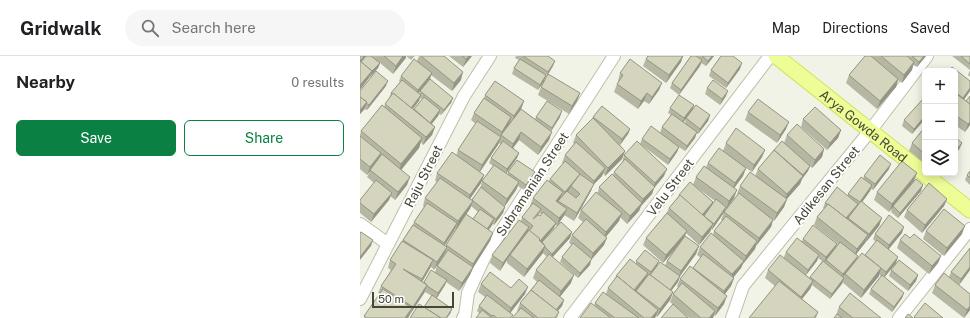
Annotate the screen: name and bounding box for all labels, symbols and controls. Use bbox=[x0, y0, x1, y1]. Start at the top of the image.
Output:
search box bbox=[125, 10, 405, 46]
text: Gridwalk bbox=[20, 17, 101, 39]
icon: search bbox=[139, 17, 161, 39]
text: Search here bbox=[171, 19, 256, 36]
text: Map bbox=[772, 20, 800, 36]
text: Directions bbox=[822, 20, 888, 36]
text: Saved bbox=[910, 20, 950, 36]
map controls bbox=[922, 68, 958, 176]
button: + bbox=[922, 68, 958, 104]
text: Nearby bbox=[16, 72, 75, 92]
text: 0 results bbox=[291, 75, 344, 90]
street label: Arya Gowda Road bbox=[817, 87, 910, 165]
button: − bbox=[922, 104, 958, 140]
button: Save bbox=[16, 120, 176, 156]
button: Share bbox=[184, 120, 344, 156]
street label: Subramanian Street bbox=[493, 129, 572, 239]
button: layers bbox=[922, 140, 958, 176]
street label: Raju Street bbox=[401, 143, 446, 210]
street label: Adikesan Street bbox=[790, 143, 863, 228]
street label: Velu Street bbox=[644, 156, 697, 219]
scale bar bbox=[372, 290, 454, 309]
text: 50 m bbox=[378, 293, 404, 305]

